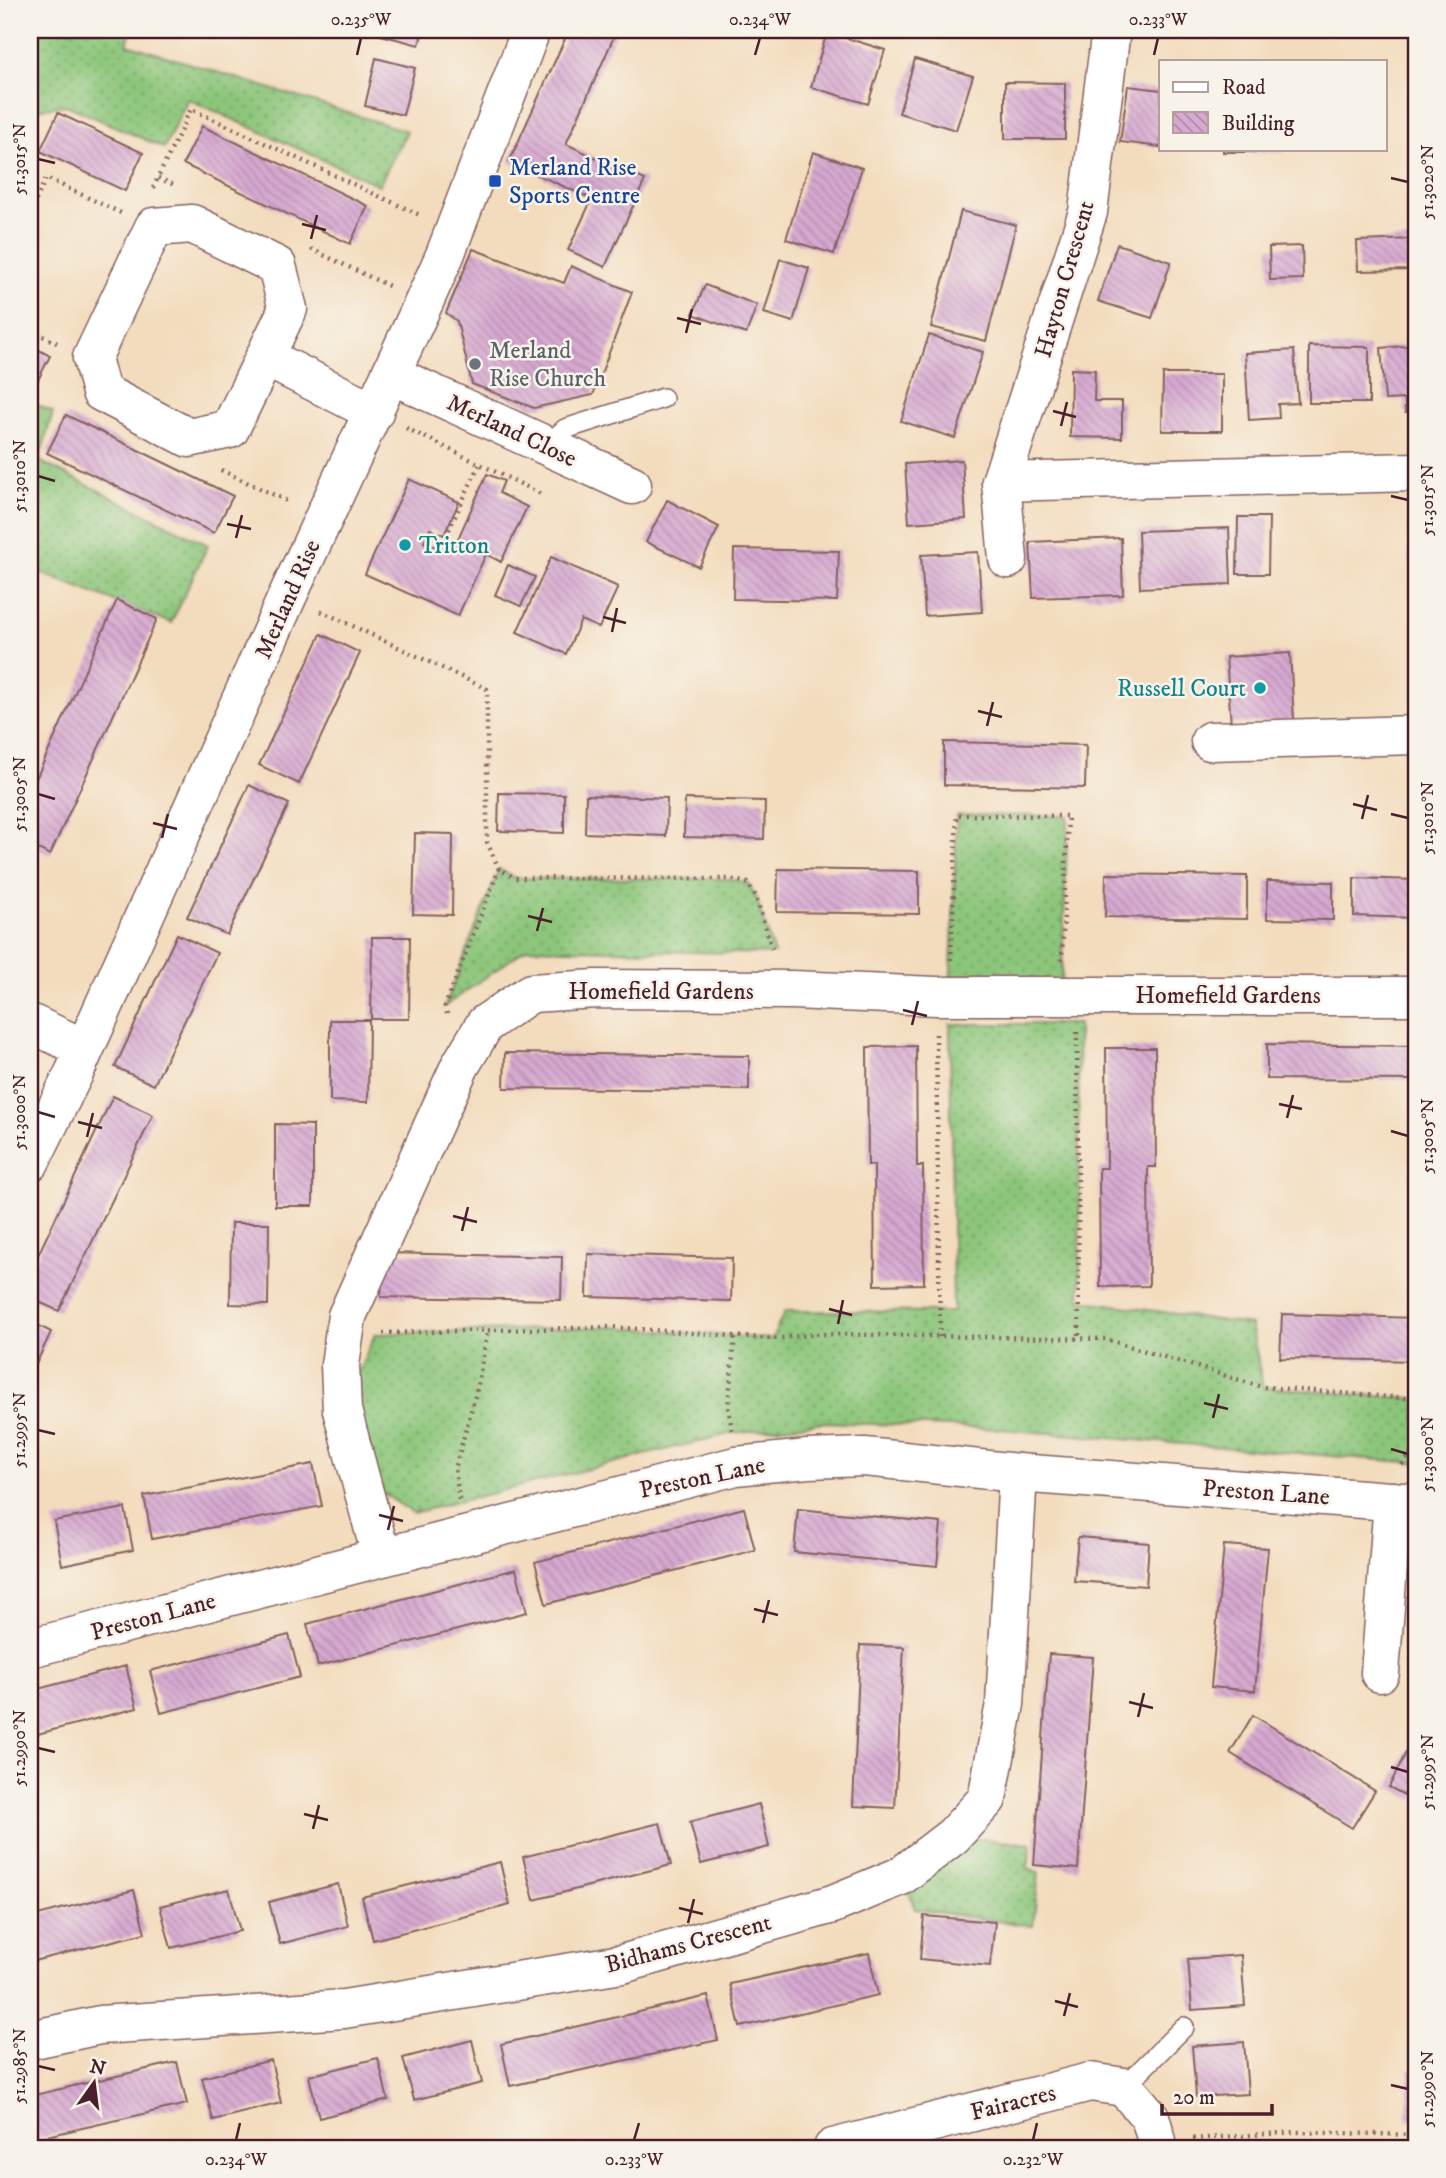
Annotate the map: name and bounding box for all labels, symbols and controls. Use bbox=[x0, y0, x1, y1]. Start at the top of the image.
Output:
text: 0.235°W bbox=[331, 9, 392, 31]
text: 0.234°W bbox=[729, 9, 792, 31]
text: 0.233°W bbox=[1129, 9, 1188, 31]
legend bbox=[1159, 60, 1386, 150]
text: Road bbox=[1222, 75, 1266, 101]
text: Building bbox=[1222, 111, 1295, 137]
text: 51.3015°N bbox=[9, 123, 31, 195]
text: 51.3020°N bbox=[1417, 144, 1439, 220]
place label: Merland Rise Sports Centre bbox=[509, 153, 640, 211]
marker: Merland Rise Sports Centre bbox=[487, 173, 503, 189]
street label: Hayton Crescent bbox=[1028, 197, 1102, 361]
place label: Merland Rise Church bbox=[489, 336, 606, 394]
marker: Merland Rise Church bbox=[467, 356, 483, 372]
street label: Merland Close bbox=[442, 388, 581, 474]
text: 51.3010°N bbox=[9, 439, 31, 512]
text: 51.3015°N bbox=[1417, 464, 1439, 536]
place label: Tritton bbox=[419, 531, 490, 561]
street label: Merland Rise bbox=[248, 535, 328, 664]
marker: Tritton bbox=[397, 537, 413, 553]
place label: Russell Court bbox=[1117, 674, 1246, 704]
marker: Russell Court bbox=[1252, 680, 1268, 696]
text: 51.3005°N bbox=[9, 756, 31, 832]
text: 51.3010°N bbox=[1417, 781, 1439, 854]
street label: Homefield Gardens bbox=[568, 977, 754, 1007]
street label: Homefield Gardens bbox=[1135, 981, 1321, 1011]
text: 51.3000°N bbox=[9, 1074, 31, 1150]
text: 51.3005°N bbox=[1417, 1098, 1439, 1174]
text: 51.2995°N bbox=[9, 1392, 31, 1468]
text: 51.3000°N bbox=[1417, 1416, 1439, 1492]
street label: Preston Lane bbox=[637, 1450, 768, 1506]
street label: Preston Lane bbox=[1201, 1474, 1331, 1512]
street label: Preston Lane bbox=[88, 1586, 219, 1648]
text: 51.2990°N bbox=[9, 1709, 31, 1786]
text: 51.2995°N bbox=[1417, 1734, 1439, 1810]
street label: Bidhams Crescent bbox=[602, 1907, 775, 1980]
text: 51.2985°N bbox=[9, 2028, 31, 2104]
north arrow bbox=[60, 2048, 130, 2118]
text: 51.2990°N bbox=[1417, 2050, 1439, 2127]
text: N bbox=[87, 2055, 108, 2081]
scale bar bbox=[1162, 2073, 1273, 2117]
street label: Fairacres bbox=[968, 2078, 1059, 2128]
text: 20 m bbox=[1173, 2085, 1215, 2111]
text: 0.234°W bbox=[205, 2149, 268, 2171]
text: 0.233°W bbox=[605, 2149, 664, 2171]
text: 0.232°W bbox=[1003, 2149, 1064, 2171]

